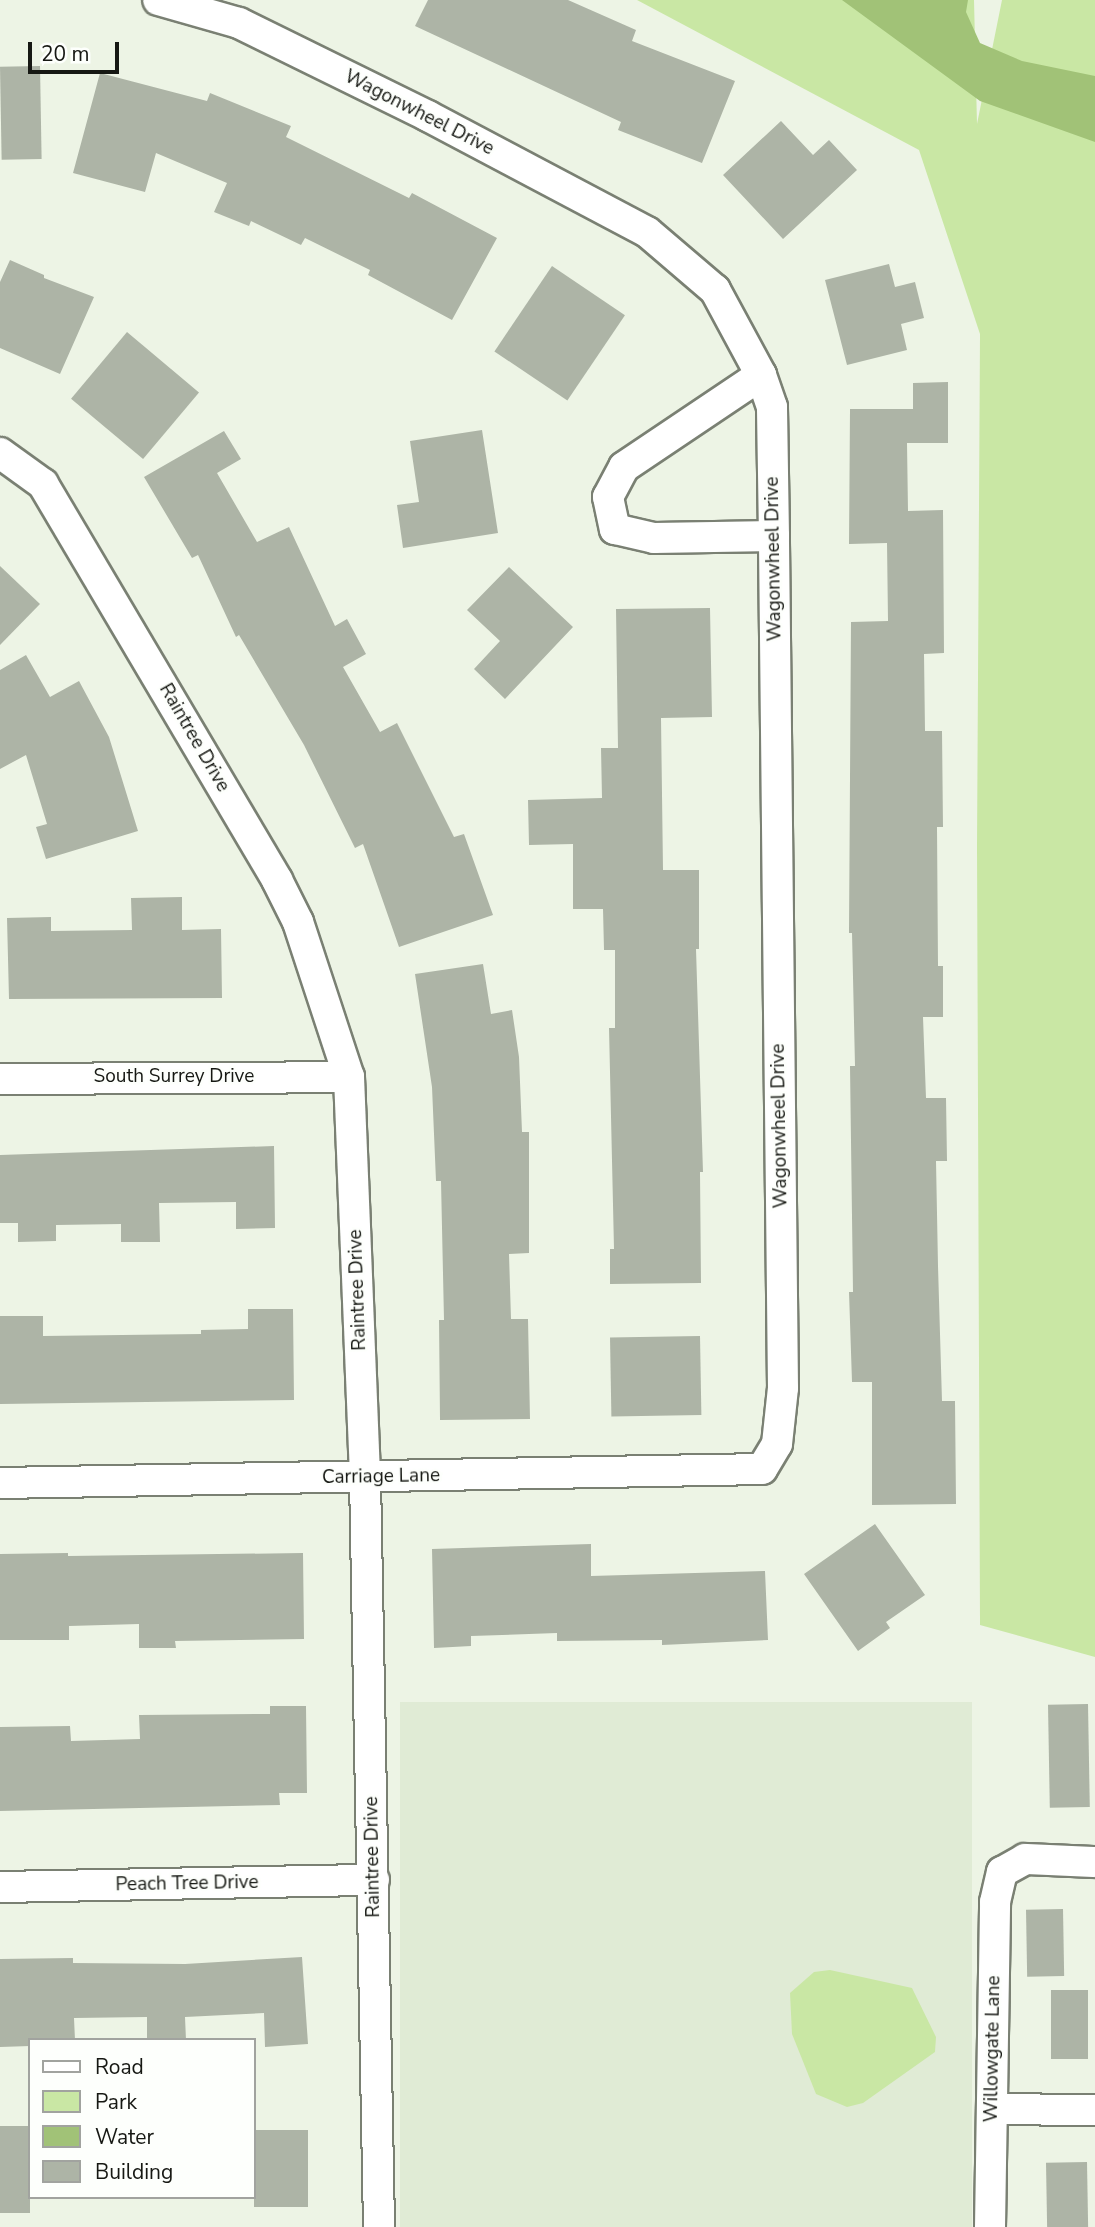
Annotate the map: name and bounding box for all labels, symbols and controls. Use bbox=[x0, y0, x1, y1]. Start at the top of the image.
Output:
scale bar bbox=[32, 28, 122, 72]
text: 20 m bbox=[41, 40, 90, 68]
street label: Wagonwheel Drive bbox=[340, 65, 498, 161]
street label: Wagonwheel Drive bbox=[761, 476, 787, 642]
street label: Raintree Drive bbox=[154, 680, 234, 796]
street label: Wagonwheel Drive bbox=[767, 1043, 793, 1209]
street label: South Surrey Drive bbox=[94, 1066, 254, 1088]
street label: Raintree Drive bbox=[344, 1229, 372, 1351]
street label: Carriage Lane bbox=[322, 1465, 440, 1489]
street label: Raintree Drive bbox=[361, 1796, 385, 1918]
street label: Peach Tree Drive bbox=[115, 1871, 259, 1897]
street label: Willowgate Lane bbox=[980, 1975, 1006, 2123]
legend bbox=[28, 2038, 256, 2199]
text: Road bbox=[95, 2053, 144, 2081]
text: Park bbox=[95, 2088, 137, 2116]
text: Water bbox=[95, 2123, 154, 2151]
text: Building bbox=[95, 2158, 173, 2186]

